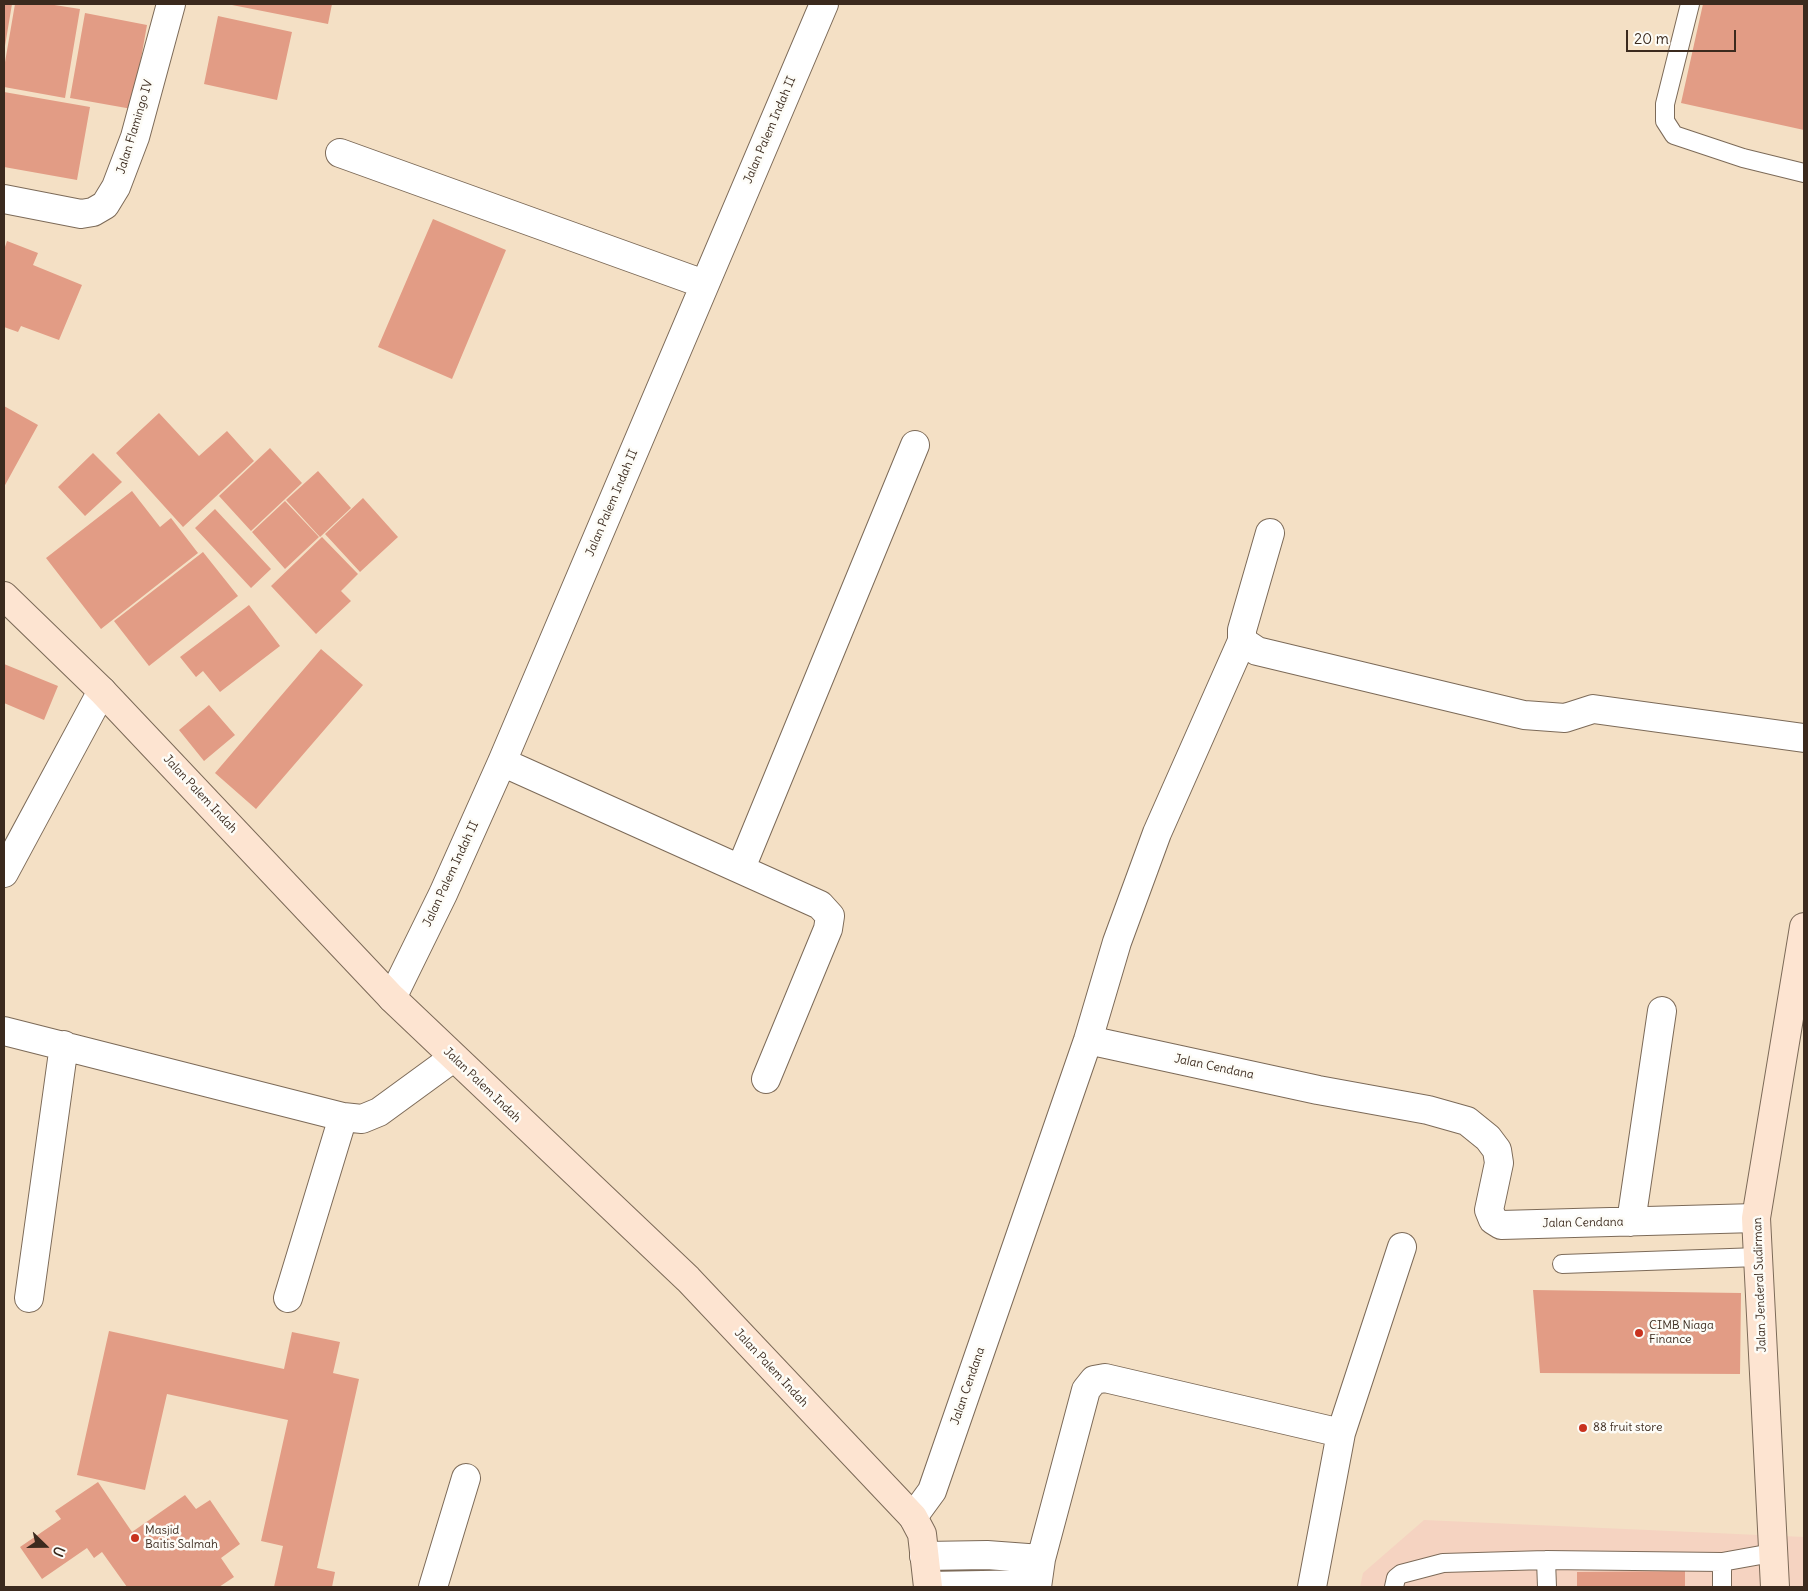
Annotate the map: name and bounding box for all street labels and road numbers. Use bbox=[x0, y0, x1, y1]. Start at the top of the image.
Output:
street label: Jalan Palem Indah II bbox=[741, 74, 799, 186]
street label: Jalan Flamingo IV bbox=[114, 78, 156, 176]
street label: Jalan Palem Indah II bbox=[583, 447, 641, 559]
street label: Jalan Palem Indah bbox=[160, 752, 240, 836]
street label: Jalan Palem Indah II bbox=[420, 819, 482, 929]
street label: Jalan Palem Indah bbox=[440, 1045, 524, 1125]
street label: Jalan Cendana bbox=[1173, 1052, 1255, 1082]
street label: Jalan Cendana bbox=[1542, 1215, 1624, 1231]
street label: Jalan Jenderal Sudirman bbox=[1750, 1217, 1770, 1353]
street label: Jalan Palem Indah bbox=[731, 1326, 811, 1410]
street label: Jalan Cendana bbox=[948, 1345, 988, 1427]

